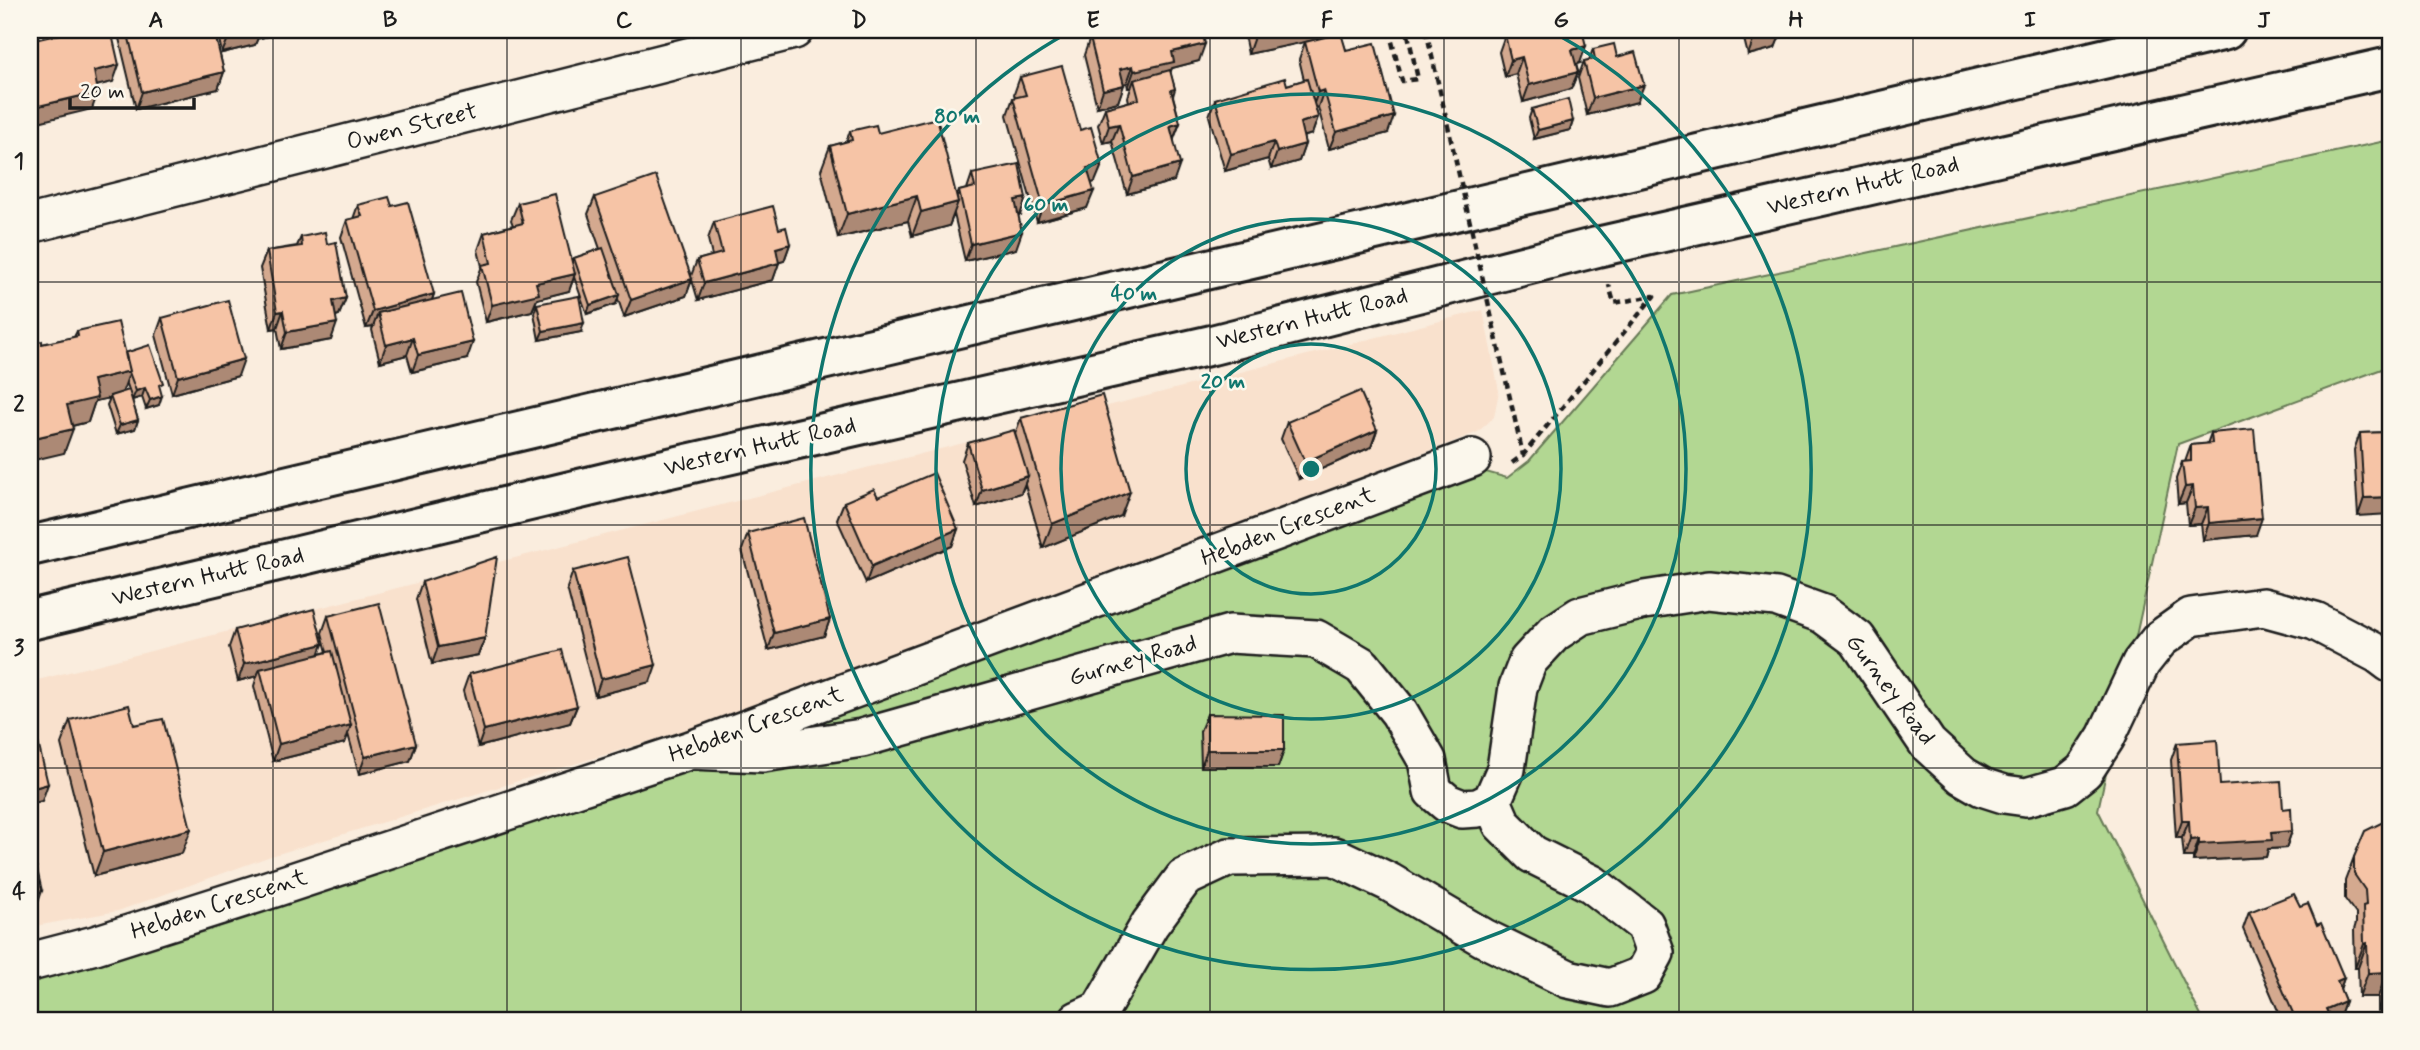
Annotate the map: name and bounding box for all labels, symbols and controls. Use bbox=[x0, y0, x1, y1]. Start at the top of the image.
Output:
text: A bbox=[148, 6, 164, 36]
text: B bbox=[383, 6, 398, 36]
text: C bbox=[616, 6, 633, 36]
text: D bbox=[851, 6, 867, 36]
text: E bbox=[1086, 6, 1100, 36]
text: F bbox=[1321, 6, 1333, 36]
text: G bbox=[1553, 6, 1569, 36]
text: H bbox=[1788, 6, 1804, 36]
text: I bbox=[2024, 6, 2036, 36]
text: J bbox=[2257, 6, 2271, 36]
scale bar bbox=[70, 66, 194, 110]
text: 20 m bbox=[80, 78, 125, 106]
street label: Owen Street bbox=[343, 96, 481, 158]
text: 80 m bbox=[934, 103, 980, 131]
text: 1 bbox=[14, 147, 24, 177]
street label: Western Hutt Road bbox=[1764, 149, 1962, 223]
text: 60 m bbox=[1023, 191, 1069, 219]
text: 40 m bbox=[1111, 280, 1158, 308]
street label: Western Hutt Road bbox=[1213, 280, 1411, 358]
text: 20 m bbox=[1201, 368, 1246, 396]
text: 2 bbox=[13, 390, 25, 420]
street label: Western Hutt Road bbox=[661, 410, 859, 484]
centre of rings bbox=[1299, 457, 1323, 481]
street label: Hebden Crescent bbox=[1197, 480, 1379, 574]
street label: Western Hutt Road bbox=[109, 540, 307, 614]
street label: Gurney Road bbox=[1065, 628, 1201, 694]
street label: Gurney Road bbox=[1838, 628, 1942, 752]
text: 3 bbox=[14, 634, 25, 664]
street label: Hebden Crescent bbox=[664, 679, 848, 771]
street label: Hebden Crescent bbox=[127, 862, 311, 948]
text: 4 bbox=[12, 877, 26, 907]

